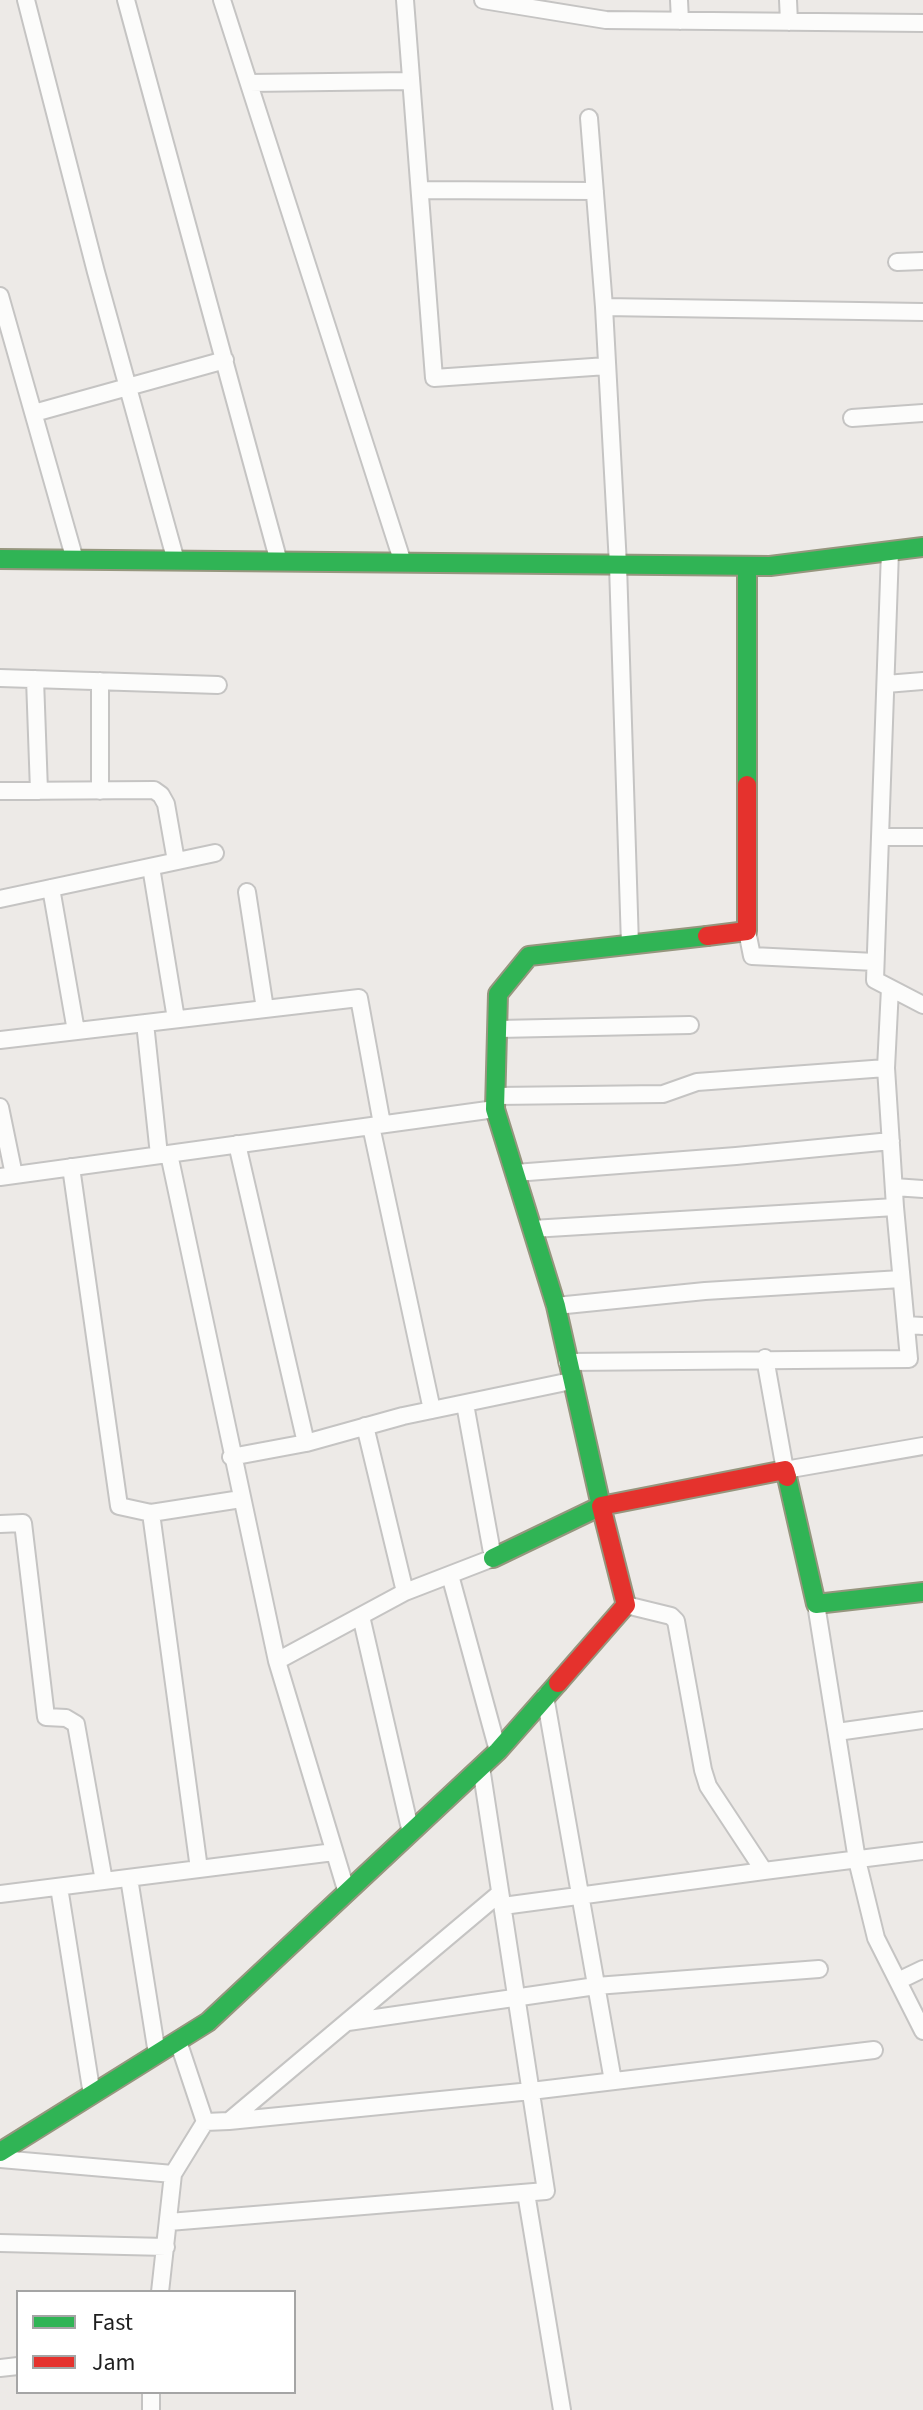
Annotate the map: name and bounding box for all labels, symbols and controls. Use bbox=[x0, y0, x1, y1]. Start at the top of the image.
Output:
legend bbox=[16, 2290, 296, 2394]
text: Fast bbox=[92, 2305, 133, 2340]
text: Jam bbox=[92, 2345, 136, 2380]

